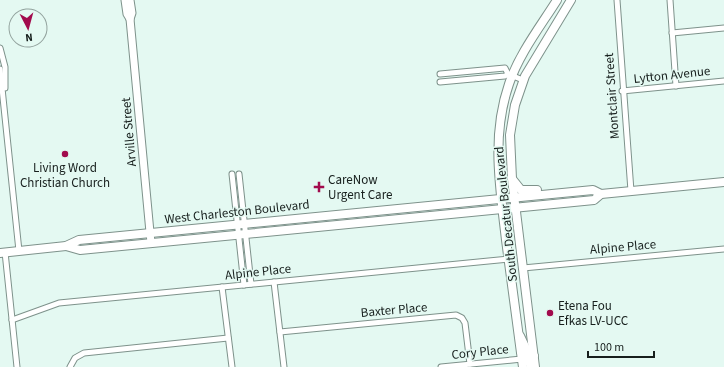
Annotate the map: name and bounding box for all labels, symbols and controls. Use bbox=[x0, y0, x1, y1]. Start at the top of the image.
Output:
north arrow bbox=[8, 8, 48, 48]
text: N bbox=[25, 30, 33, 45]
street label: Montclair Street bbox=[600, 52, 624, 140]
street label: Lytton Avenue bbox=[633, 62, 711, 88]
street label: Arville Street bbox=[117, 96, 141, 167]
street label: South Decatur Boulevard bbox=[490, 145, 522, 283]
marker: Living Word Christian Church bbox=[60, 149, 70, 159]
place label: Living Word Christian Church bbox=[20, 159, 110, 192]
place label: CareNow Urgent Care bbox=[328, 171, 393, 204]
marker: CareNow Urgent Care bbox=[313, 181, 325, 193]
street label: West Charleston Boulevard bbox=[164, 195, 310, 229]
street label: Alpine Place bbox=[589, 235, 657, 259]
street label: Alpine Place bbox=[224, 260, 292, 284]
place label: Etena Fou Efkas LV-UCC bbox=[558, 297, 628, 330]
street label: Baxter Place bbox=[360, 298, 428, 322]
marker: Etena Fou Efkas LV-UCC bbox=[545, 308, 555, 318]
scale bar bbox=[588, 333, 654, 359]
text: 100 m bbox=[594, 339, 624, 356]
street label: Cory Place bbox=[451, 340, 509, 364]

